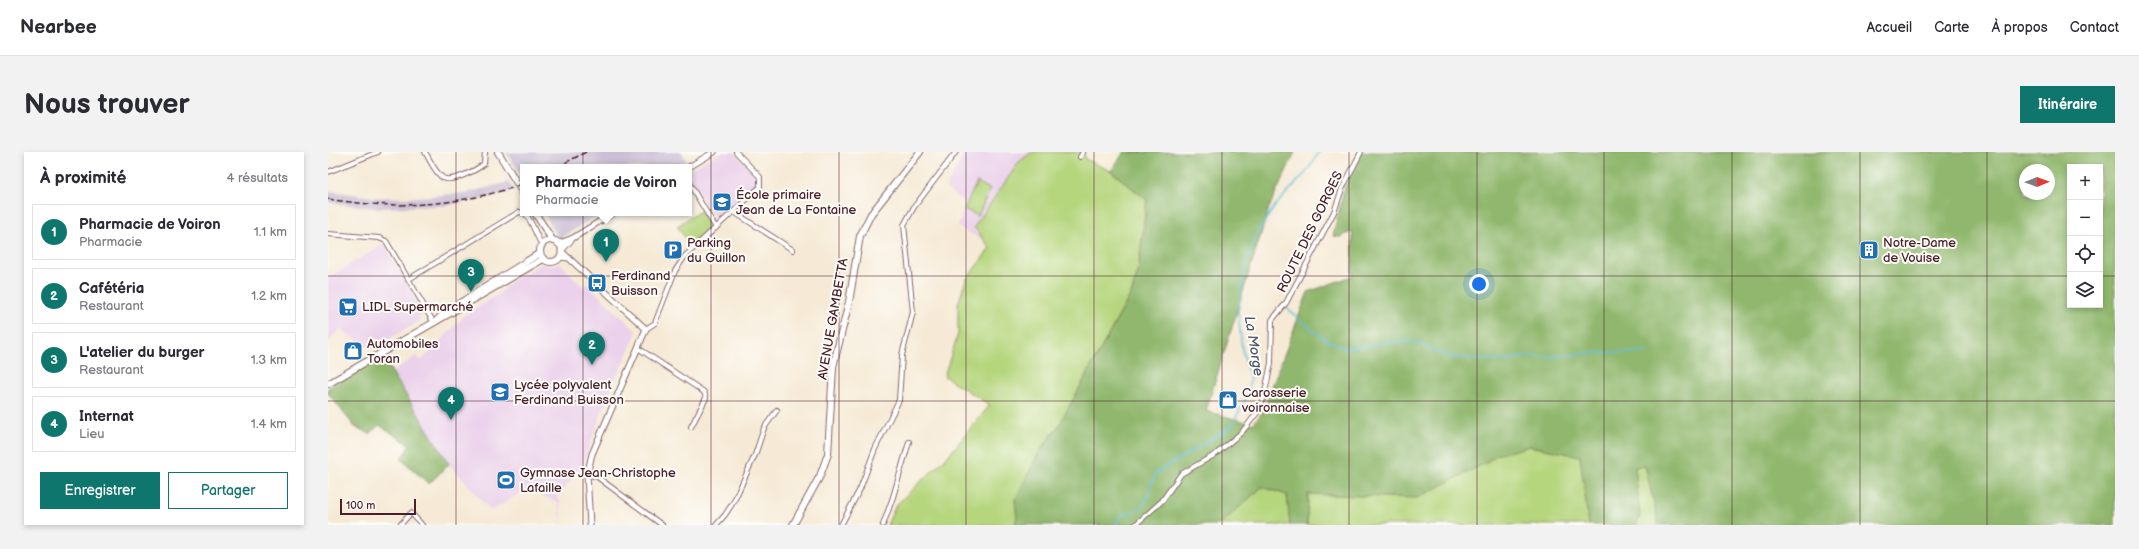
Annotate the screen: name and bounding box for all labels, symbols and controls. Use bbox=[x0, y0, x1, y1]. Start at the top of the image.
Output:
text: Nearbee bbox=[20, 16, 97, 39]
text: Accueil bbox=[1866, 19, 1912, 36]
text: Carte bbox=[1934, 19, 1969, 36]
text: À propos bbox=[1991, 19, 2048, 36]
text: Contact bbox=[2070, 19, 2119, 36]
button: Itinéraire bbox=[2020, 86, 2115, 123]
text: Nous trouver bbox=[24, 88, 190, 121]
popup bbox=[520, 164, 692, 216]
north arrow bbox=[2019, 164, 2055, 200]
map controls bbox=[2067, 164, 2103, 308]
button: + bbox=[2067, 164, 2103, 200]
text: À proximité bbox=[40, 168, 126, 188]
street label: ROUTE DES GORGES bbox=[1274, 169, 1346, 295]
text: 4 résultats bbox=[226, 170, 288, 186]
text: Pharmacie de Voiron bbox=[535, 173, 677, 192]
place label: École primaire Jean de La Fontaine bbox=[736, 187, 856, 218]
school or university icon: École primaire Jean de La Fontaine bbox=[711, 191, 733, 213]
text: Pharmacie bbox=[535, 192, 598, 208]
button: − bbox=[2067, 200, 2103, 236]
text: Pharmacie de Voiron bbox=[79, 215, 221, 234]
text: 1 bbox=[51, 224, 57, 240]
text: 1.1 km bbox=[254, 224, 287, 240]
pin: 1 bbox=[593, 229, 619, 262]
text: Pharmacie bbox=[79, 234, 142, 250]
place label: Parking du Guillon bbox=[687, 235, 746, 266]
place label: Notre-Dame de Vouise bbox=[1883, 235, 1956, 266]
button: locate bbox=[2067, 236, 2103, 272]
parking icon: Parking du Guillon bbox=[662, 239, 684, 261]
building icon: Notre-Dame de Vouise bbox=[1858, 239, 1880, 261]
street label: AVENUE GAMBETTA bbox=[814, 257, 852, 381]
pin: 3 bbox=[458, 259, 484, 292]
place label: Ferdinand Buisson bbox=[611, 268, 670, 299]
bus stop icon: Ferdinand Buisson bbox=[586, 272, 608, 294]
button: layers bbox=[2067, 272, 2103, 308]
your location bbox=[1469, 274, 1489, 294]
text: Cafétéria bbox=[79, 279, 144, 298]
text: 2 bbox=[50, 288, 58, 304]
text: 1.2 km bbox=[251, 288, 287, 304]
supermarket icon: LIDL Supermarché bbox=[337, 296, 359, 318]
text: Restaurant bbox=[79, 298, 144, 314]
place label: LIDL Supermarché bbox=[362, 299, 473, 315]
water label: La Morge bbox=[1241, 315, 1267, 377]
pin: 2 bbox=[579, 332, 605, 365]
place label: Automobiles Toran bbox=[367, 336, 439, 367]
shop icon: Automobiles Toran bbox=[342, 340, 364, 362]
text: L'atelier du burger bbox=[79, 343, 205, 362]
text: 3 bbox=[50, 352, 58, 368]
text: 1.3 km bbox=[251, 352, 287, 368]
text: Restaurant bbox=[79, 362, 144, 378]
place label: Lycée polyvalent Ferdinand Buisson bbox=[514, 377, 624, 408]
school or university icon: Lycée polyvalent Ferdinand Buisson bbox=[489, 381, 511, 403]
place label: Carosserie voironnaise bbox=[1241, 385, 1310, 416]
pin: 4 bbox=[438, 387, 464, 420]
shop icon: Carosserie voironnaise bbox=[1217, 389, 1239, 411]
text: Internat bbox=[79, 407, 134, 426]
text: 4 bbox=[50, 416, 58, 432]
text: 1.4 km bbox=[251, 416, 287, 432]
text: Lieu bbox=[79, 426, 104, 442]
place label: Gymnase Jean-Christophe Lafaille bbox=[520, 465, 676, 496]
sports icon: Gymnase Jean-Christophe Lafaille bbox=[495, 469, 517, 491]
button: Enregistrer bbox=[40, 472, 160, 509]
button: Partager bbox=[168, 472, 288, 509]
scale bar bbox=[340, 497, 416, 516]
text: 100 m bbox=[346, 499, 375, 512]

